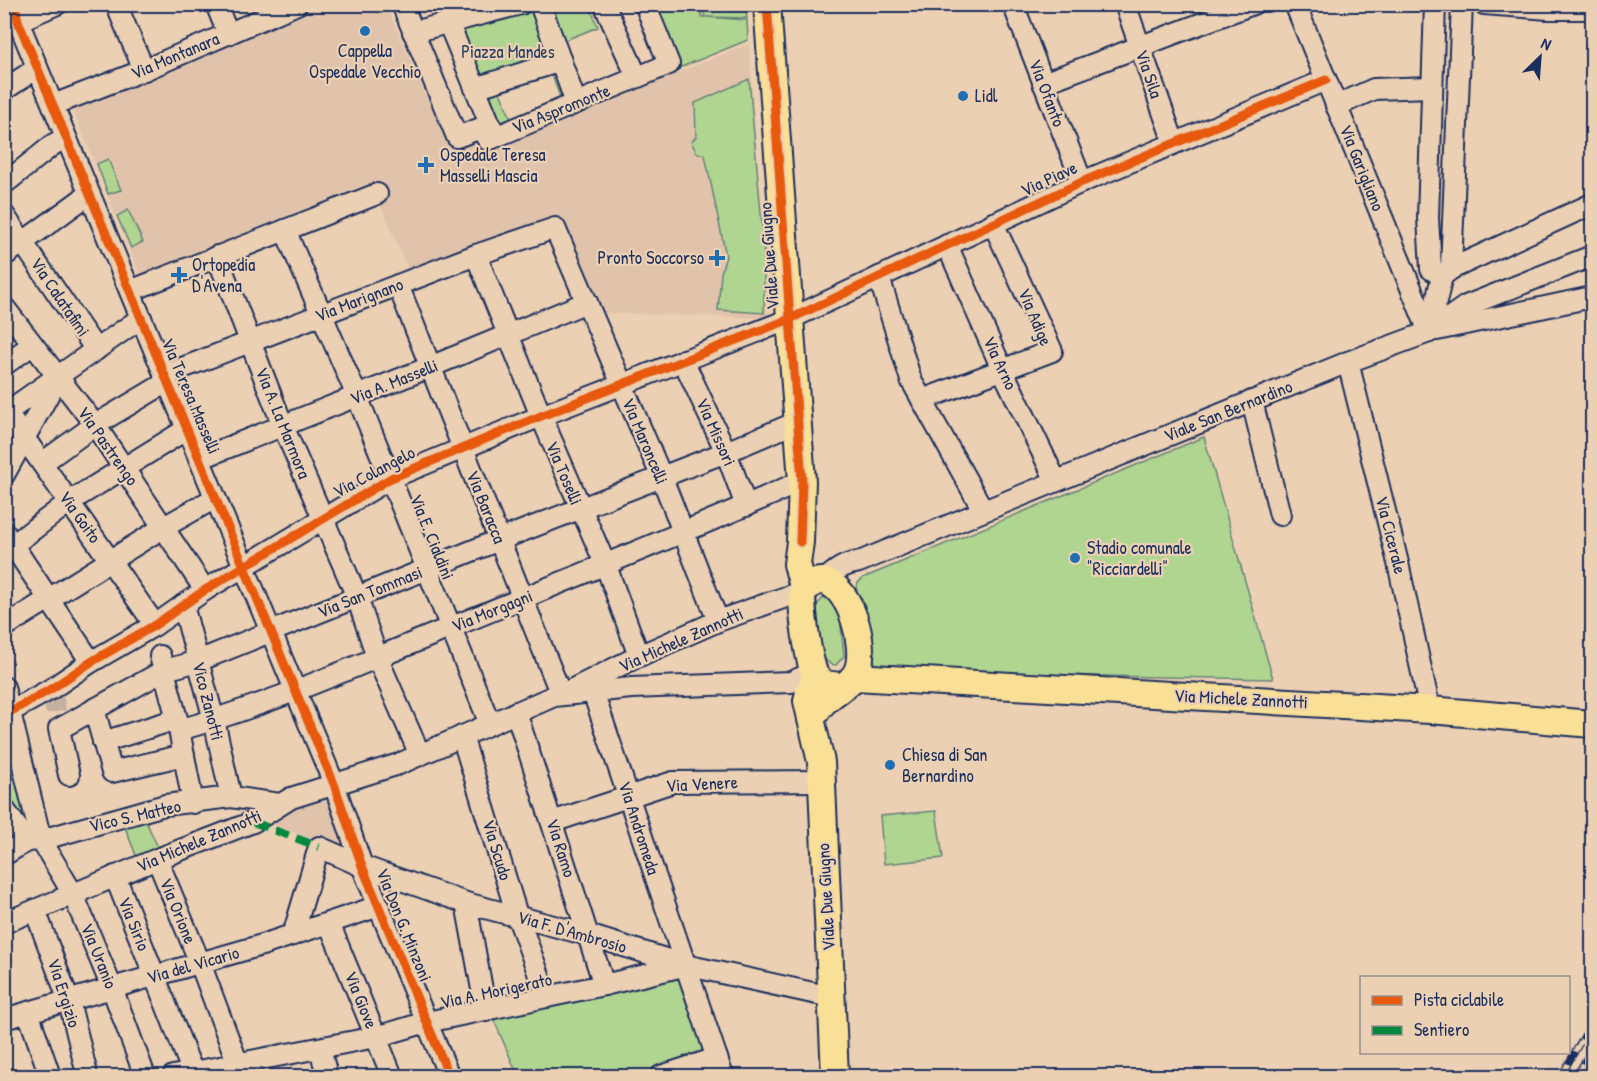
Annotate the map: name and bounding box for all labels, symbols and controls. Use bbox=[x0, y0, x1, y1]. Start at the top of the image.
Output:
marker: Cappella Ospedale Vecchio bbox=[358, 24, 372, 38]
street label: Via Montanara bbox=[127, 26, 223, 85]
north arrow bbox=[1510, 27, 1570, 87]
text: N bbox=[1538, 32, 1555, 55]
place label: Cappella Ospedale Vecchio bbox=[309, 38, 421, 84]
park label: Piazza Mandes bbox=[461, 39, 555, 64]
street label: Via Sila bbox=[1130, 46, 1169, 101]
street label: Via Ofanto bbox=[1023, 55, 1072, 130]
street label: Via Aspromonte bbox=[508, 77, 614, 140]
place label: Lidl bbox=[975, 83, 998, 108]
marker: Lidl bbox=[956, 89, 970, 103]
street label: Via Garigliano bbox=[1334, 121, 1391, 215]
place label: Ospedale Teresa Masselli Mascia bbox=[440, 142, 546, 188]
street label: Via Piave bbox=[1017, 155, 1081, 202]
marker: Ospedale Teresa Masselli Mascia bbox=[417, 156, 435, 174]
street label: Viale Due Giugno bbox=[752, 201, 785, 311]
place label: Pronto Soccorso bbox=[598, 245, 704, 270]
marker: Pronto Soccorso bbox=[708, 249, 726, 267]
street label: Via Calatafimi bbox=[25, 252, 96, 341]
place label: Ortopedia D'Avena bbox=[192, 252, 255, 298]
marker: Ortopedia D'Avena bbox=[170, 266, 188, 284]
street label: Via Marignano bbox=[311, 271, 407, 328]
street label: Via Adige bbox=[1012, 284, 1059, 349]
street label: Via Arno bbox=[977, 332, 1024, 394]
street label: Via Teresa Masselli bbox=[156, 334, 227, 458]
street label: Via A. Masselli bbox=[346, 353, 441, 410]
street label: Via A. La Marmora bbox=[250, 363, 317, 482]
street label: Viale San Bernardino bbox=[1160, 373, 1296, 448]
street label: Via Maroncelli bbox=[616, 394, 675, 488]
street label: Via Missori bbox=[690, 394, 743, 470]
street label: Via Pastrengo bbox=[72, 401, 145, 490]
street label: Via Toselli bbox=[540, 437, 589, 508]
street label: Via Colangelo bbox=[328, 439, 419, 504]
street label: Via Baracca bbox=[461, 467, 512, 547]
street label: Via Goito bbox=[53, 485, 107, 548]
street label: Via E. Cialdini bbox=[404, 490, 461, 583]
street label: Via Cicerale bbox=[1370, 493, 1413, 576]
place label: Stadio comunale "Ricciardelli" bbox=[1087, 535, 1192, 581]
marker: Stadio comunale "Ricciardelli" bbox=[1068, 551, 1082, 565]
street label: Via San Tommasi bbox=[314, 559, 426, 624]
street label: Via Morgagni bbox=[448, 583, 536, 638]
street label: Via Michele Zannotti bbox=[614, 601, 747, 678]
street label: Vico Zanotti bbox=[187, 659, 230, 743]
street label: Via Michele Zannotti bbox=[1173, 683, 1309, 714]
place label: Chiesa di San Bernardino bbox=[902, 742, 987, 788]
marker: Chiesa di San Bernardino bbox=[883, 758, 897, 772]
street label: Via Venere bbox=[665, 769, 739, 798]
street label: Via Andromeda bbox=[613, 778, 666, 878]
street label: Vico S. Matteo bbox=[87, 793, 183, 838]
street label: Via Michele Zannotti bbox=[132, 803, 265, 878]
street label: Via Ramo bbox=[540, 815, 583, 880]
street label: Via Scudo bbox=[476, 817, 519, 883]
street label: Viale Due Giugno bbox=[810, 843, 841, 951]
street label: Via Don G. Minzoni bbox=[370, 864, 439, 985]
street label: Via Orione bbox=[154, 874, 203, 947]
street label: Via Sirio bbox=[112, 893, 157, 954]
street label: Via F. D'Ambrosio bbox=[515, 904, 630, 959]
street label: Via Uranio bbox=[75, 919, 124, 992]
street label: Via del Vicario bbox=[144, 939, 242, 990]
street label: Via Ergizio bbox=[42, 955, 87, 1031]
street label: Via A. Morigerato bbox=[438, 966, 554, 1015]
street label: Via Giove bbox=[339, 967, 384, 1032]
legend bbox=[1360, 976, 1570, 1054]
text: Pista ciclabile bbox=[1414, 987, 1504, 1012]
text: Sentiero bbox=[1414, 1017, 1469, 1042]

